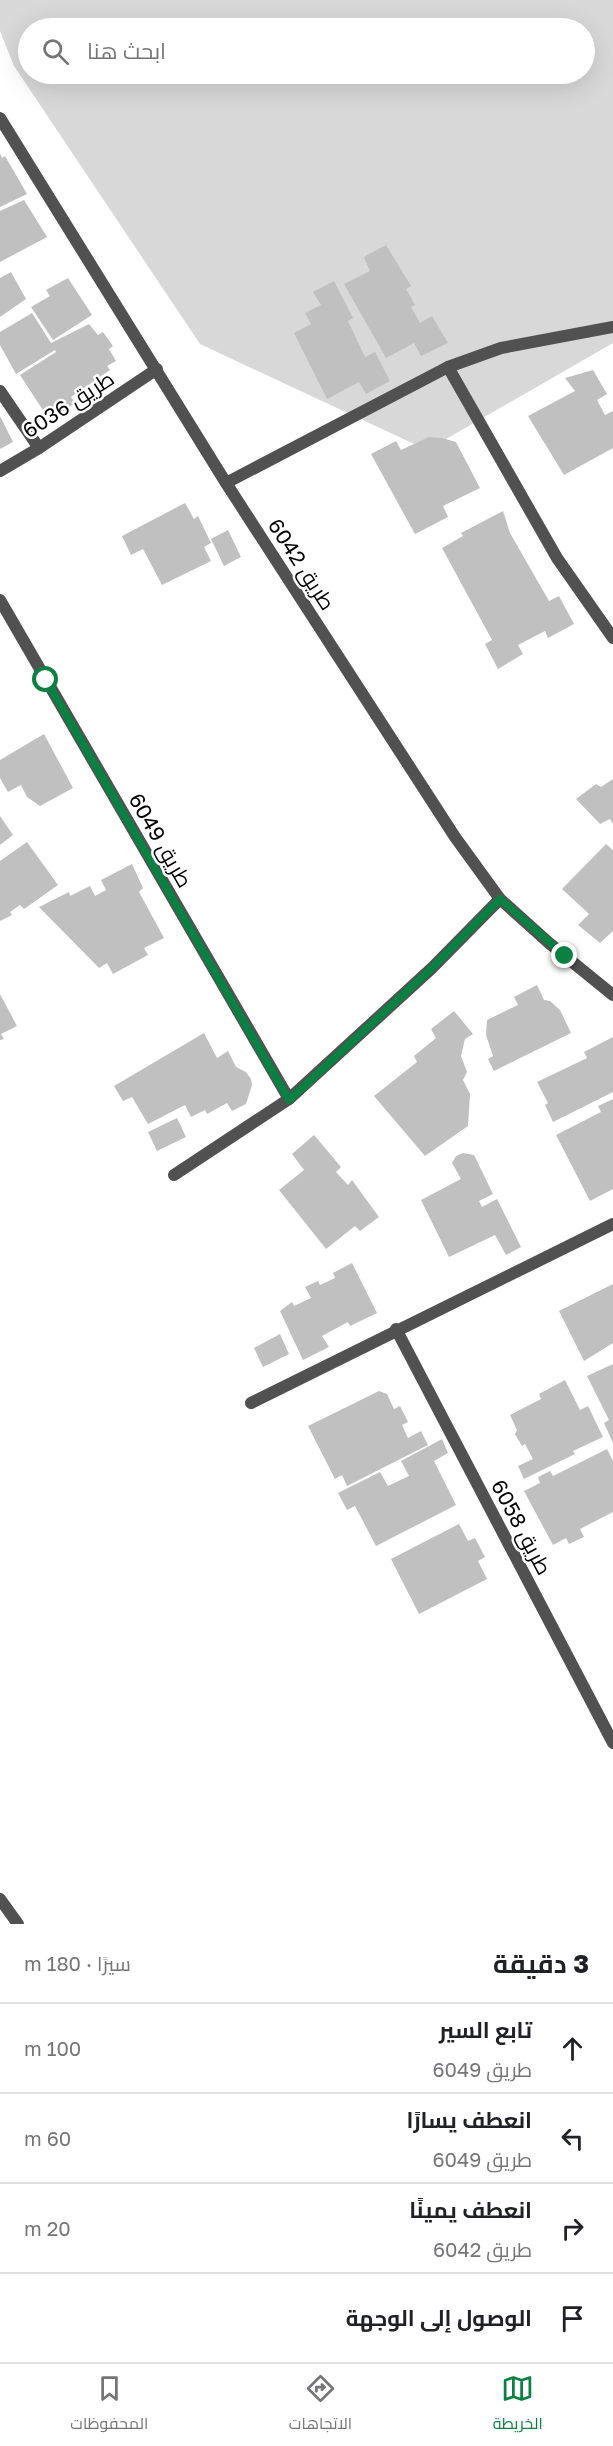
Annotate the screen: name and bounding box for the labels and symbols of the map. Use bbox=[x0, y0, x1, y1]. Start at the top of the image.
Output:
street label: طريق 6036 bbox=[17, 365, 119, 444]
street label: طريق 6042 bbox=[262, 513, 341, 615]
route start bbox=[32, 666, 58, 692]
street label: طريق 6049 bbox=[123, 788, 198, 892]
route end bbox=[551, 942, 577, 968]
street label: طريق 6058 bbox=[485, 1475, 558, 1579]

